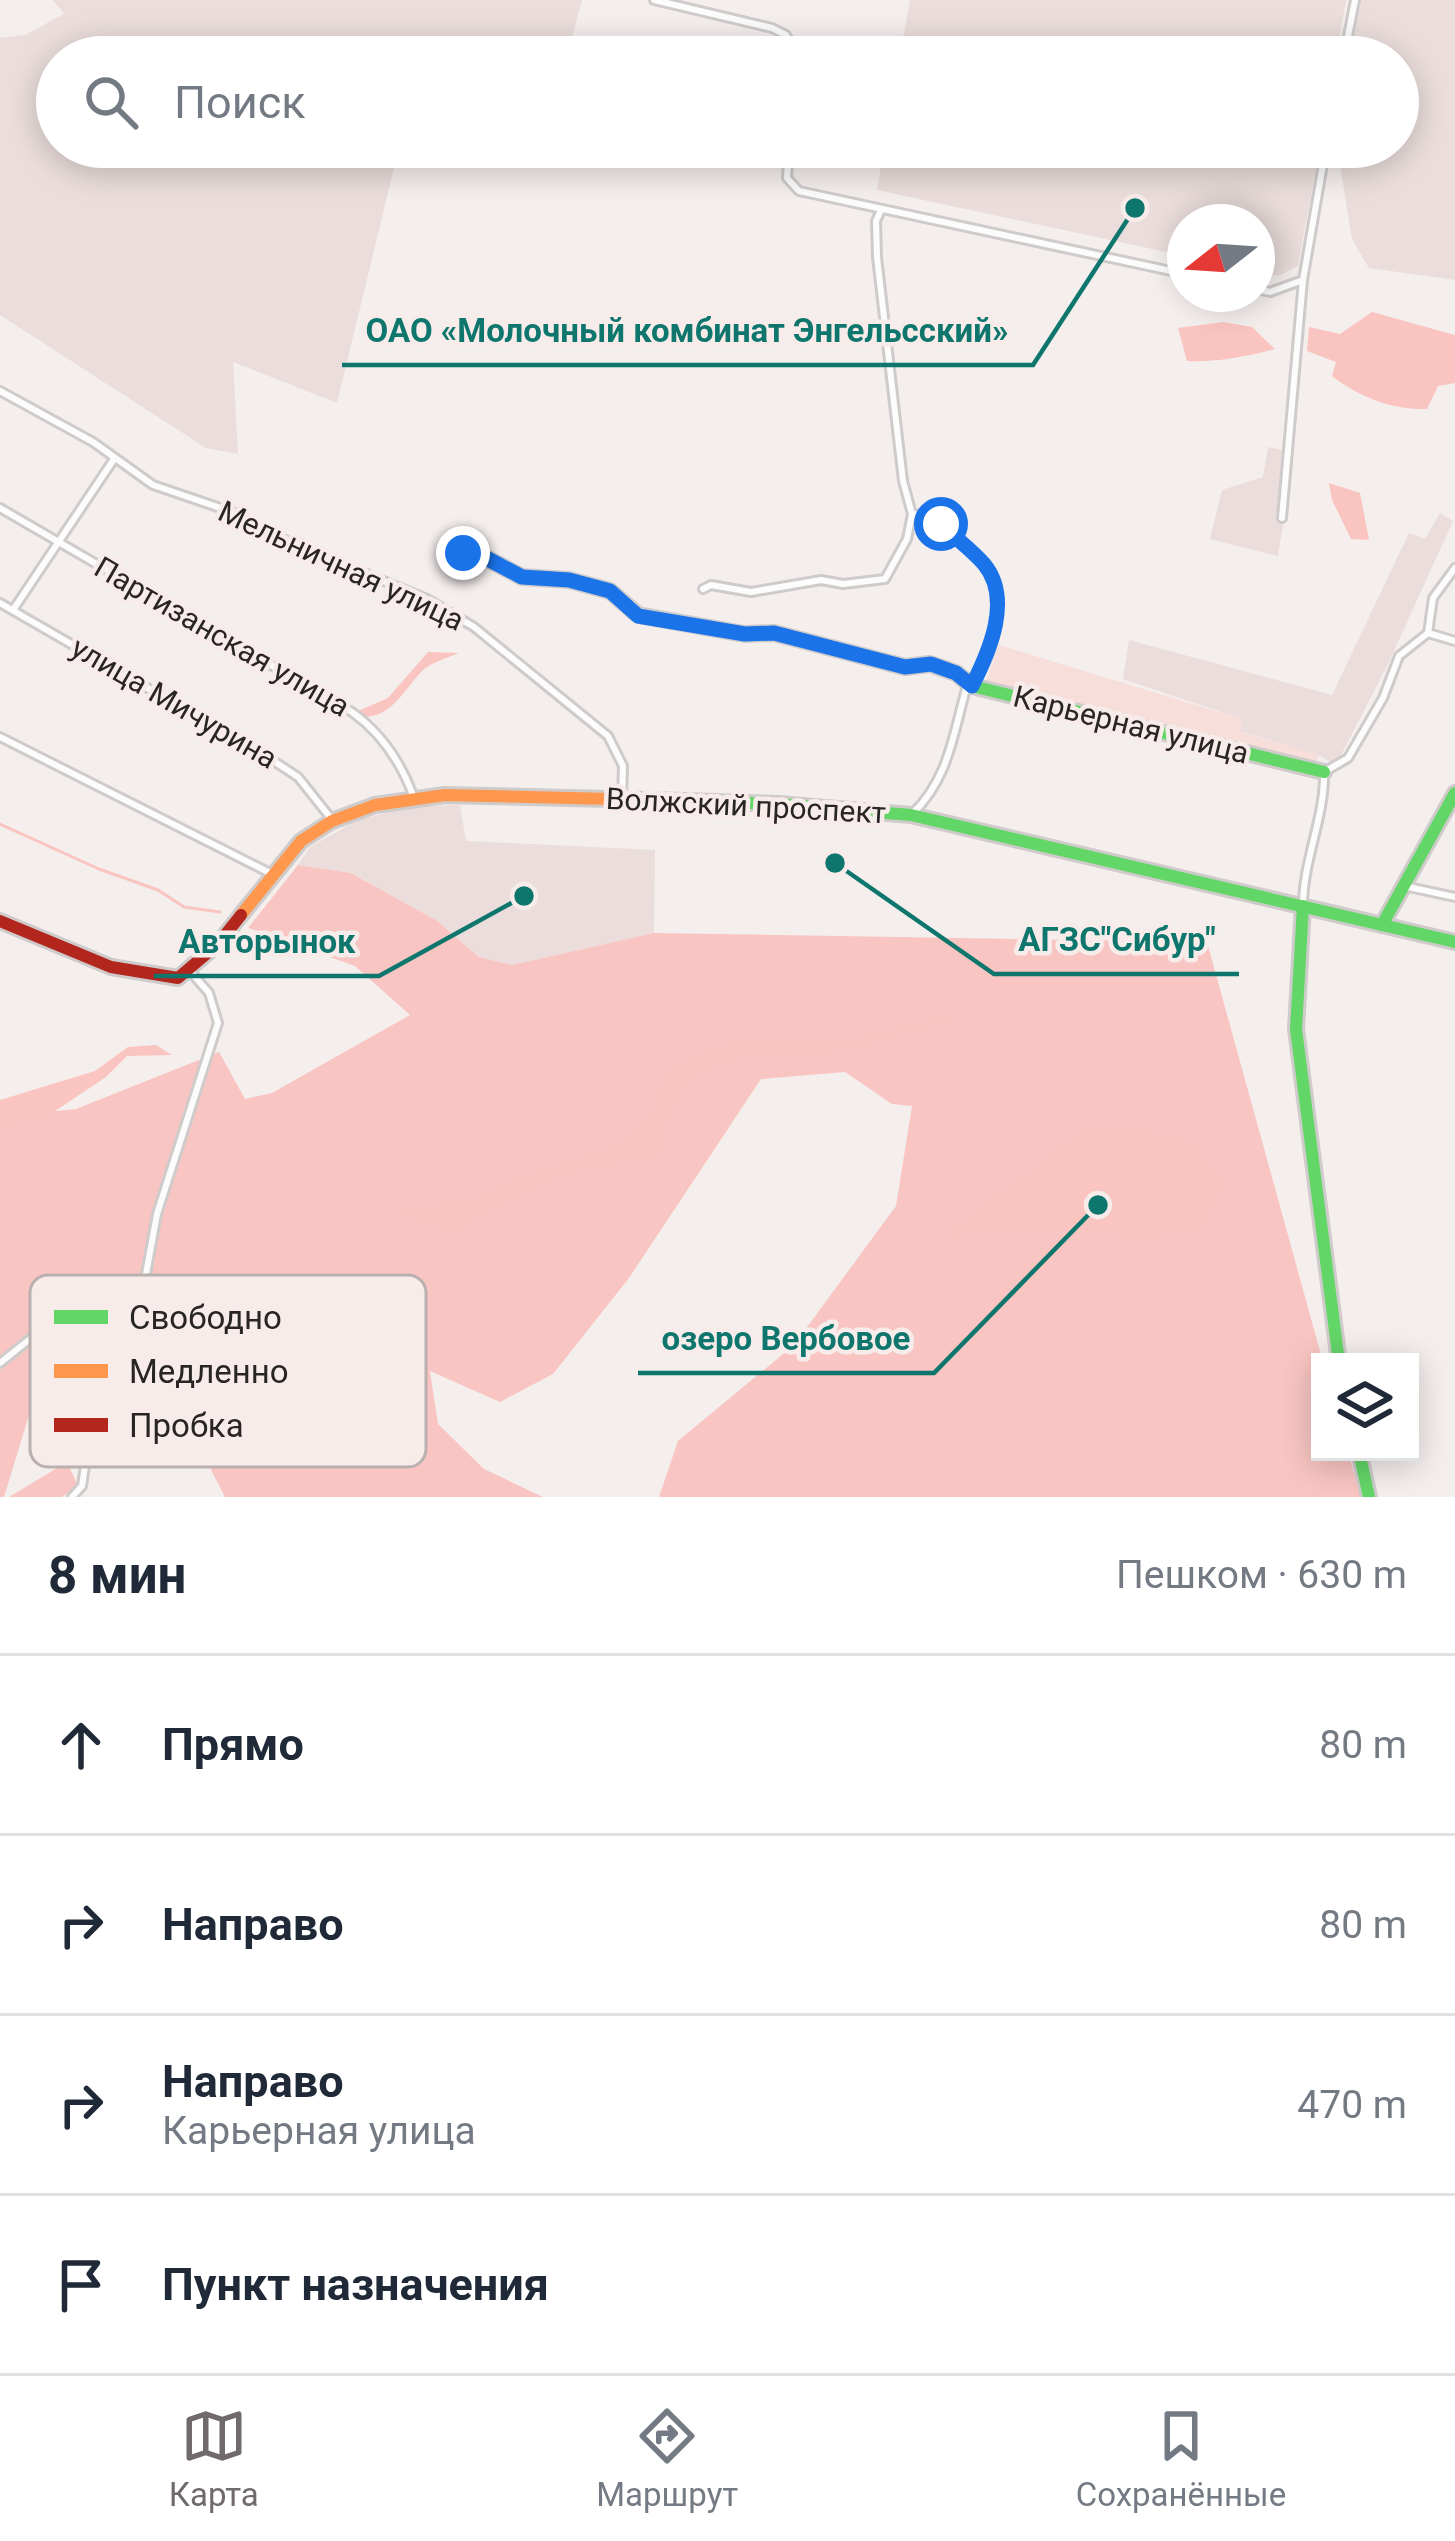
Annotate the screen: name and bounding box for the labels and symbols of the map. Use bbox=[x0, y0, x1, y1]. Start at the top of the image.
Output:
north arrow bbox=[1167, 204, 1275, 312]
callout: ОАО «Молочный комбинат Энгельсский» bbox=[342, 296, 1033, 365]
text: ОАО «Молочный комбинат Энгельсский» bbox=[366, 311, 1008, 350]
street label: Мельничная улица bbox=[213, 493, 469, 638]
route start bbox=[914, 497, 968, 551]
route end bbox=[436, 526, 490, 580]
street label: Партизанская улица bbox=[89, 549, 356, 724]
street label: улица Мичурина bbox=[65, 630, 283, 776]
street label: Карьерная улица bbox=[1010, 678, 1252, 771]
street label: Волжский проспект bbox=[605, 781, 887, 830]
callout: АГЗС"Сибур" bbox=[994, 905, 1239, 974]
callout: Авторынок bbox=[154, 907, 379, 976]
text: АГЗС"Сибур" bbox=[1018, 920, 1216, 959]
text: Авторынок bbox=[178, 922, 356, 961]
legend bbox=[30, 1275, 426, 1467]
text: Свободно bbox=[129, 1298, 282, 1337]
callout: озеро Вербовое bbox=[638, 1304, 934, 1373]
text: озеро Вербовое bbox=[662, 1319, 910, 1358]
text: Медленно bbox=[129, 1352, 289, 1391]
text: Пробка bbox=[129, 1406, 244, 1445]

